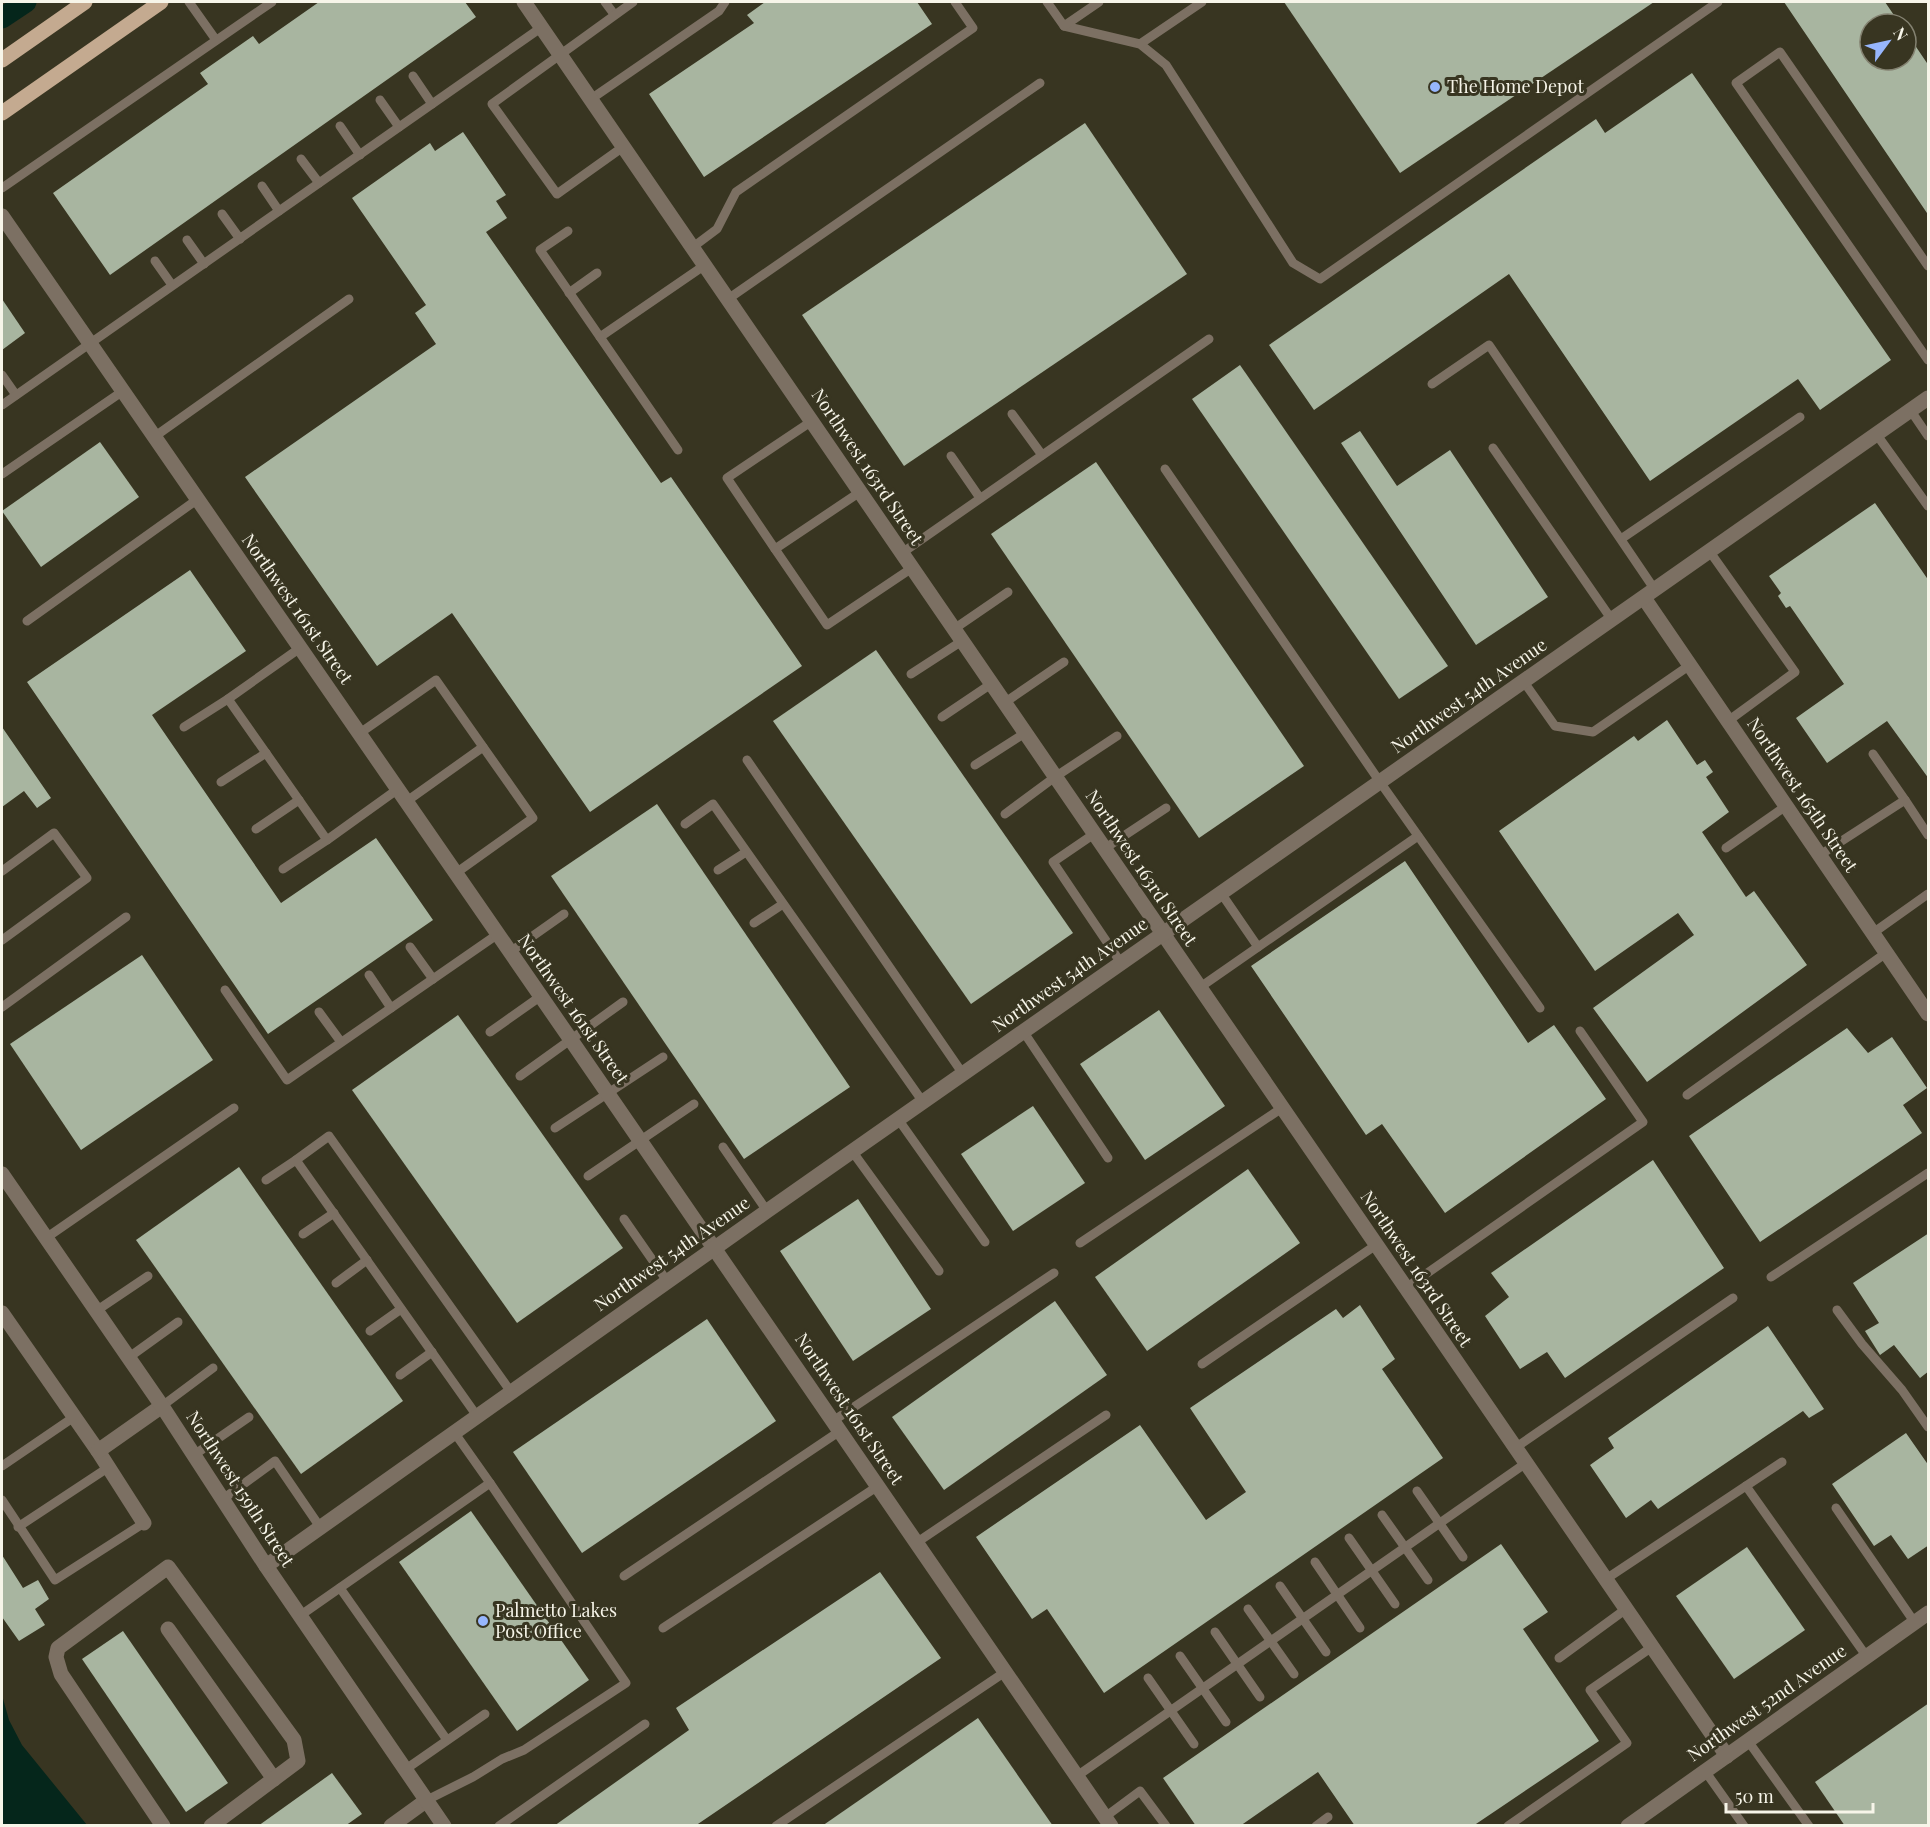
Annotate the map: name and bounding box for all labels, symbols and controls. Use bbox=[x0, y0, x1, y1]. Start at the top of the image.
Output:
north arrow bbox=[1858, 12, 1918, 72]
text: N bbox=[1889, 23, 1913, 44]
place label: The Home Depot bbox=[1447, 74, 1584, 98]
marker: The Home Depot bbox=[1428, 80, 1442, 94]
street label: Northwest 163rd Street bbox=[807, 384, 929, 550]
street label: Northwest 161st Street bbox=[237, 529, 359, 689]
street label: Northwest 54th Avenue bbox=[1386, 632, 1551, 758]
street label: Northwest 165th Street bbox=[1742, 712, 1864, 877]
street label: Northwest 163rd Street bbox=[1081, 785, 1203, 951]
street label: Northwest 54th Avenue bbox=[987, 911, 1152, 1037]
street label: Northwest 161st Street bbox=[513, 929, 635, 1089]
street label: Northwest 163rd Street bbox=[1356, 1186, 1478, 1352]
street label: Northwest 54th Avenue bbox=[589, 1190, 754, 1316]
street label: Northwest 161st Street bbox=[790, 1328, 910, 1489]
street label: Northwest 159th Street bbox=[181, 1406, 301, 1572]
place label: Palmetto Lakes Post Office bbox=[495, 1598, 617, 1643]
marker: Palmetto Lakes Post Office bbox=[476, 1614, 490, 1628]
street label: Northwest 52nd Avenue bbox=[1682, 1638, 1851, 1766]
scale bar bbox=[1726, 1776, 1873, 1814]
text: 50 m bbox=[1735, 1784, 1774, 1808]

